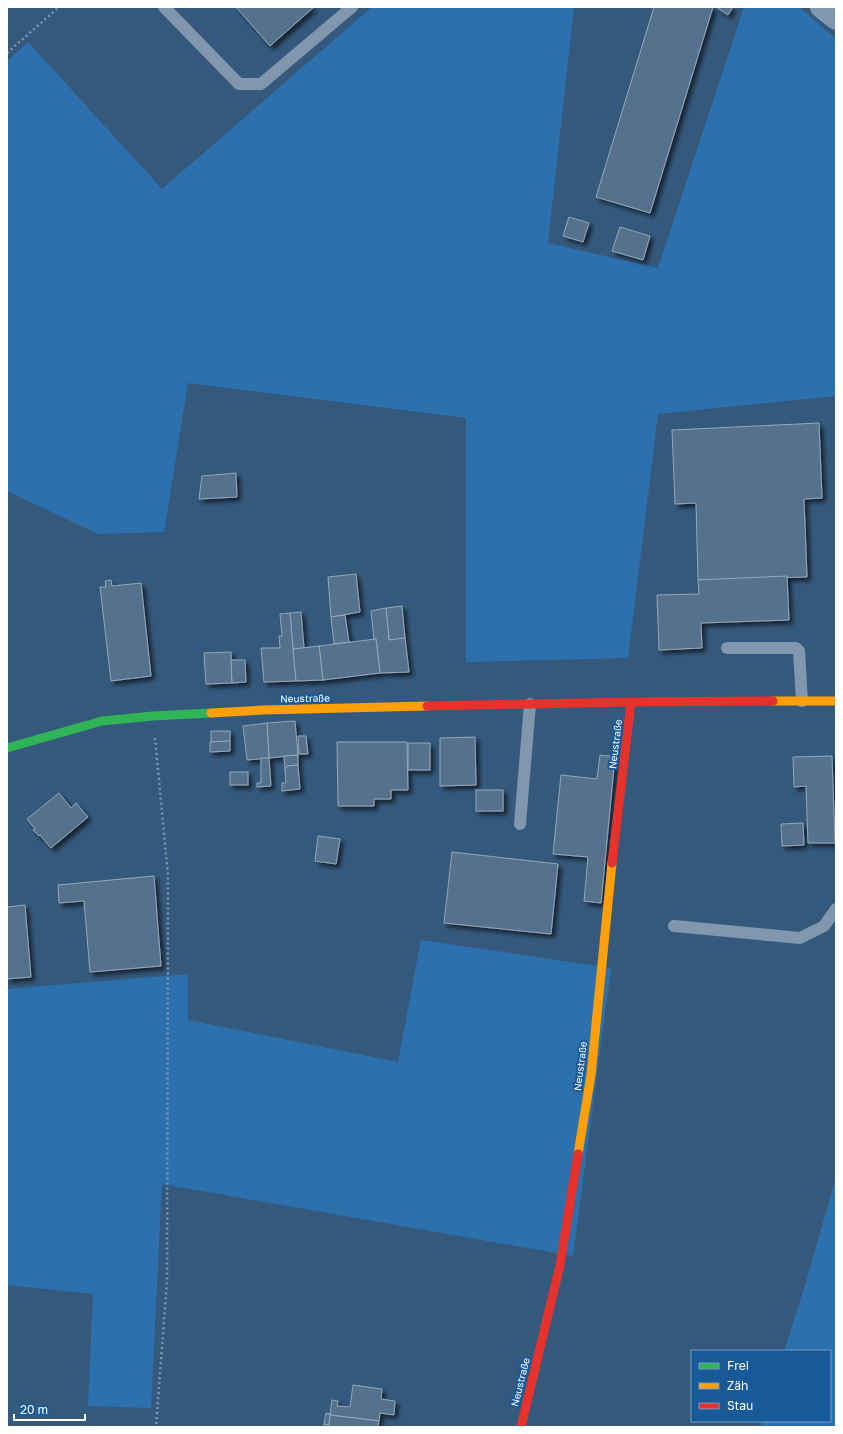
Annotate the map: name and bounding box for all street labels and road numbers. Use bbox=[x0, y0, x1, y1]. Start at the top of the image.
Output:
street label: Neustraße bbox=[280, 692, 330, 704]
street label: Neustraße bbox=[606, 718, 624, 769]
street label: Neustraße bbox=[571, 1040, 589, 1091]
street label: Neustraße bbox=[508, 1356, 532, 1408]

